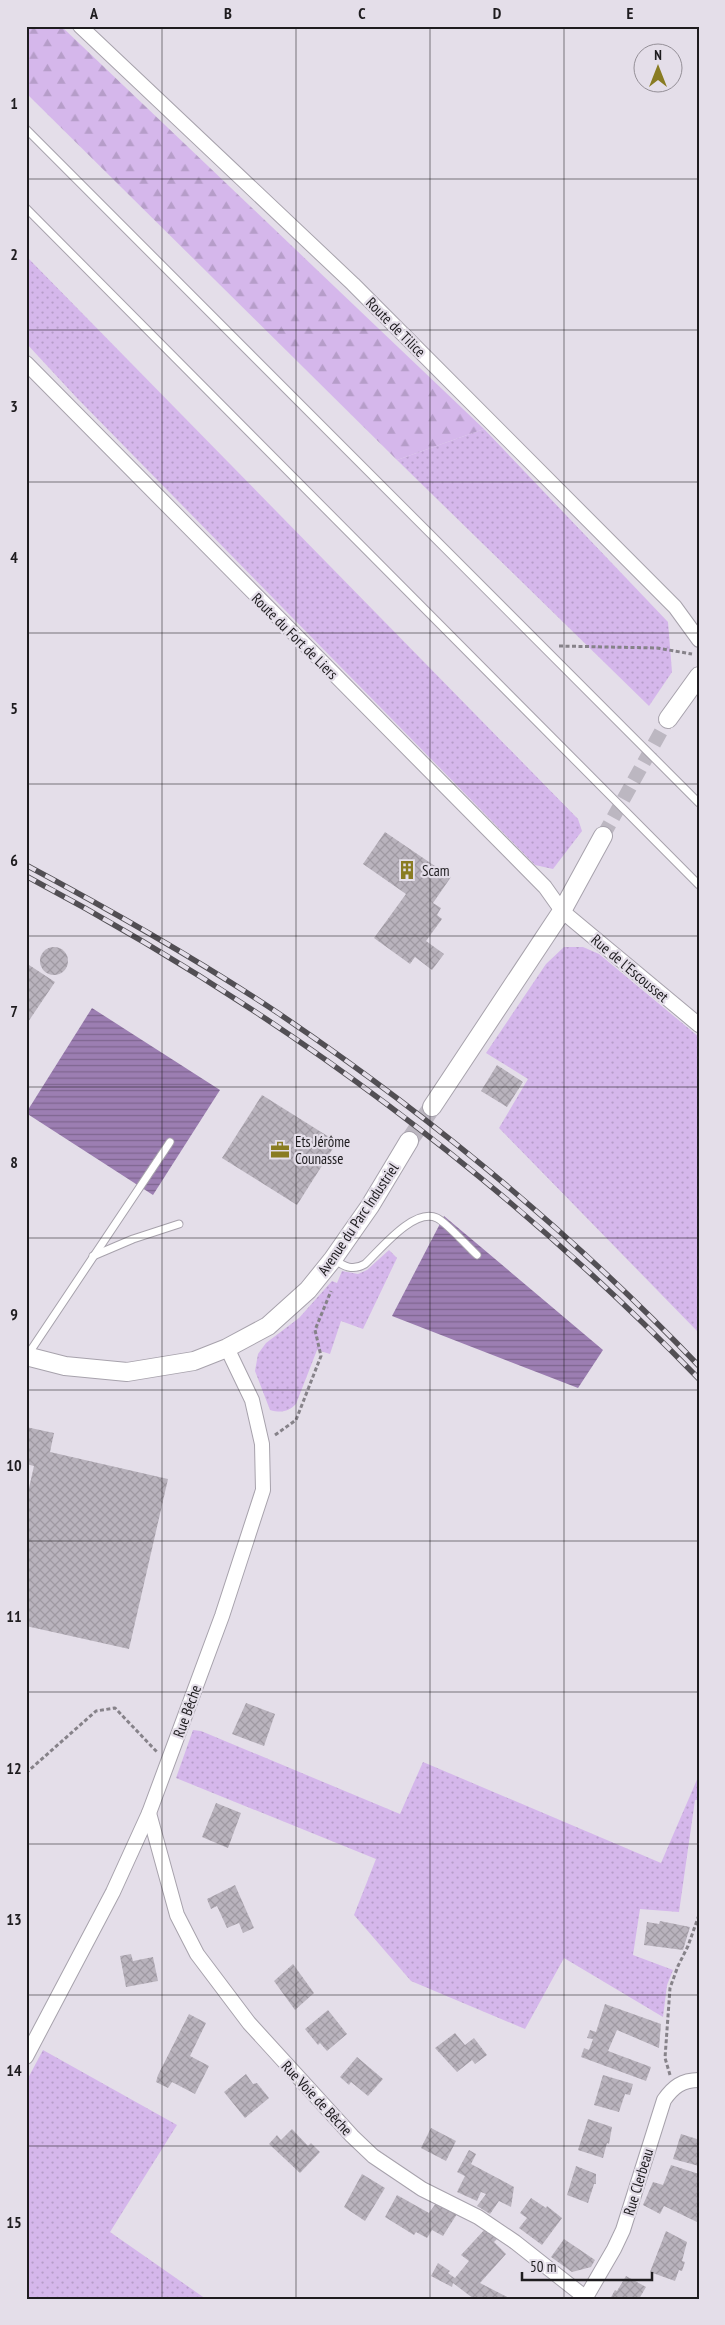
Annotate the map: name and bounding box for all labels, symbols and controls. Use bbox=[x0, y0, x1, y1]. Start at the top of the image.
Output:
text: A bbox=[89, 3, 99, 23]
text: B bbox=[224, 3, 232, 23]
text: C bbox=[358, 3, 366, 23]
text: D bbox=[493, 3, 502, 23]
text: E bbox=[627, 3, 634, 23]
north arrow bbox=[632, 42, 682, 92]
text: N bbox=[654, 46, 662, 64]
text: 1 bbox=[10, 93, 18, 113]
text: 2 bbox=[10, 244, 18, 264]
street label: Route de Tilice bbox=[362, 293, 430, 361]
text: 3 bbox=[10, 396, 18, 416]
text: 4 bbox=[10, 547, 18, 567]
street label: Route du Fort de Liers bbox=[248, 589, 342, 683]
text: 5 bbox=[10, 698, 18, 718]
text: 6 bbox=[10, 850, 18, 870]
building icon: Scam bbox=[396, 859, 418, 881]
place label: Scam bbox=[422, 861, 450, 880]
street label: Rue de l'Escousset bbox=[587, 930, 673, 1006]
text: 7 bbox=[10, 1001, 18, 1021]
place label: Ets Jérôme Counasse bbox=[295, 1132, 350, 1168]
office icon: Ets Jérôme Counasse bbox=[269, 1139, 291, 1161]
text: 8 bbox=[10, 1152, 18, 1172]
street label: Avenue du Parc Industriel bbox=[313, 1159, 403, 1279]
text: 9 bbox=[10, 1304, 18, 1324]
text: 10 bbox=[6, 1455, 22, 1475]
text: 11 bbox=[6, 1606, 22, 1626]
street label: Rue Bêche bbox=[169, 1682, 205, 1740]
text: 12 bbox=[6, 1758, 22, 1778]
text: 13 bbox=[6, 1909, 22, 1929]
street label: Rue Voie de Bêche bbox=[278, 2057, 356, 2139]
text: 14 bbox=[6, 2060, 22, 2080]
street label: Rue Clerbeau bbox=[619, 2146, 657, 2218]
text: 15 bbox=[6, 2212, 22, 2232]
scale bar bbox=[522, 2250, 652, 2282]
text: 50 m bbox=[530, 2257, 556, 2276]

